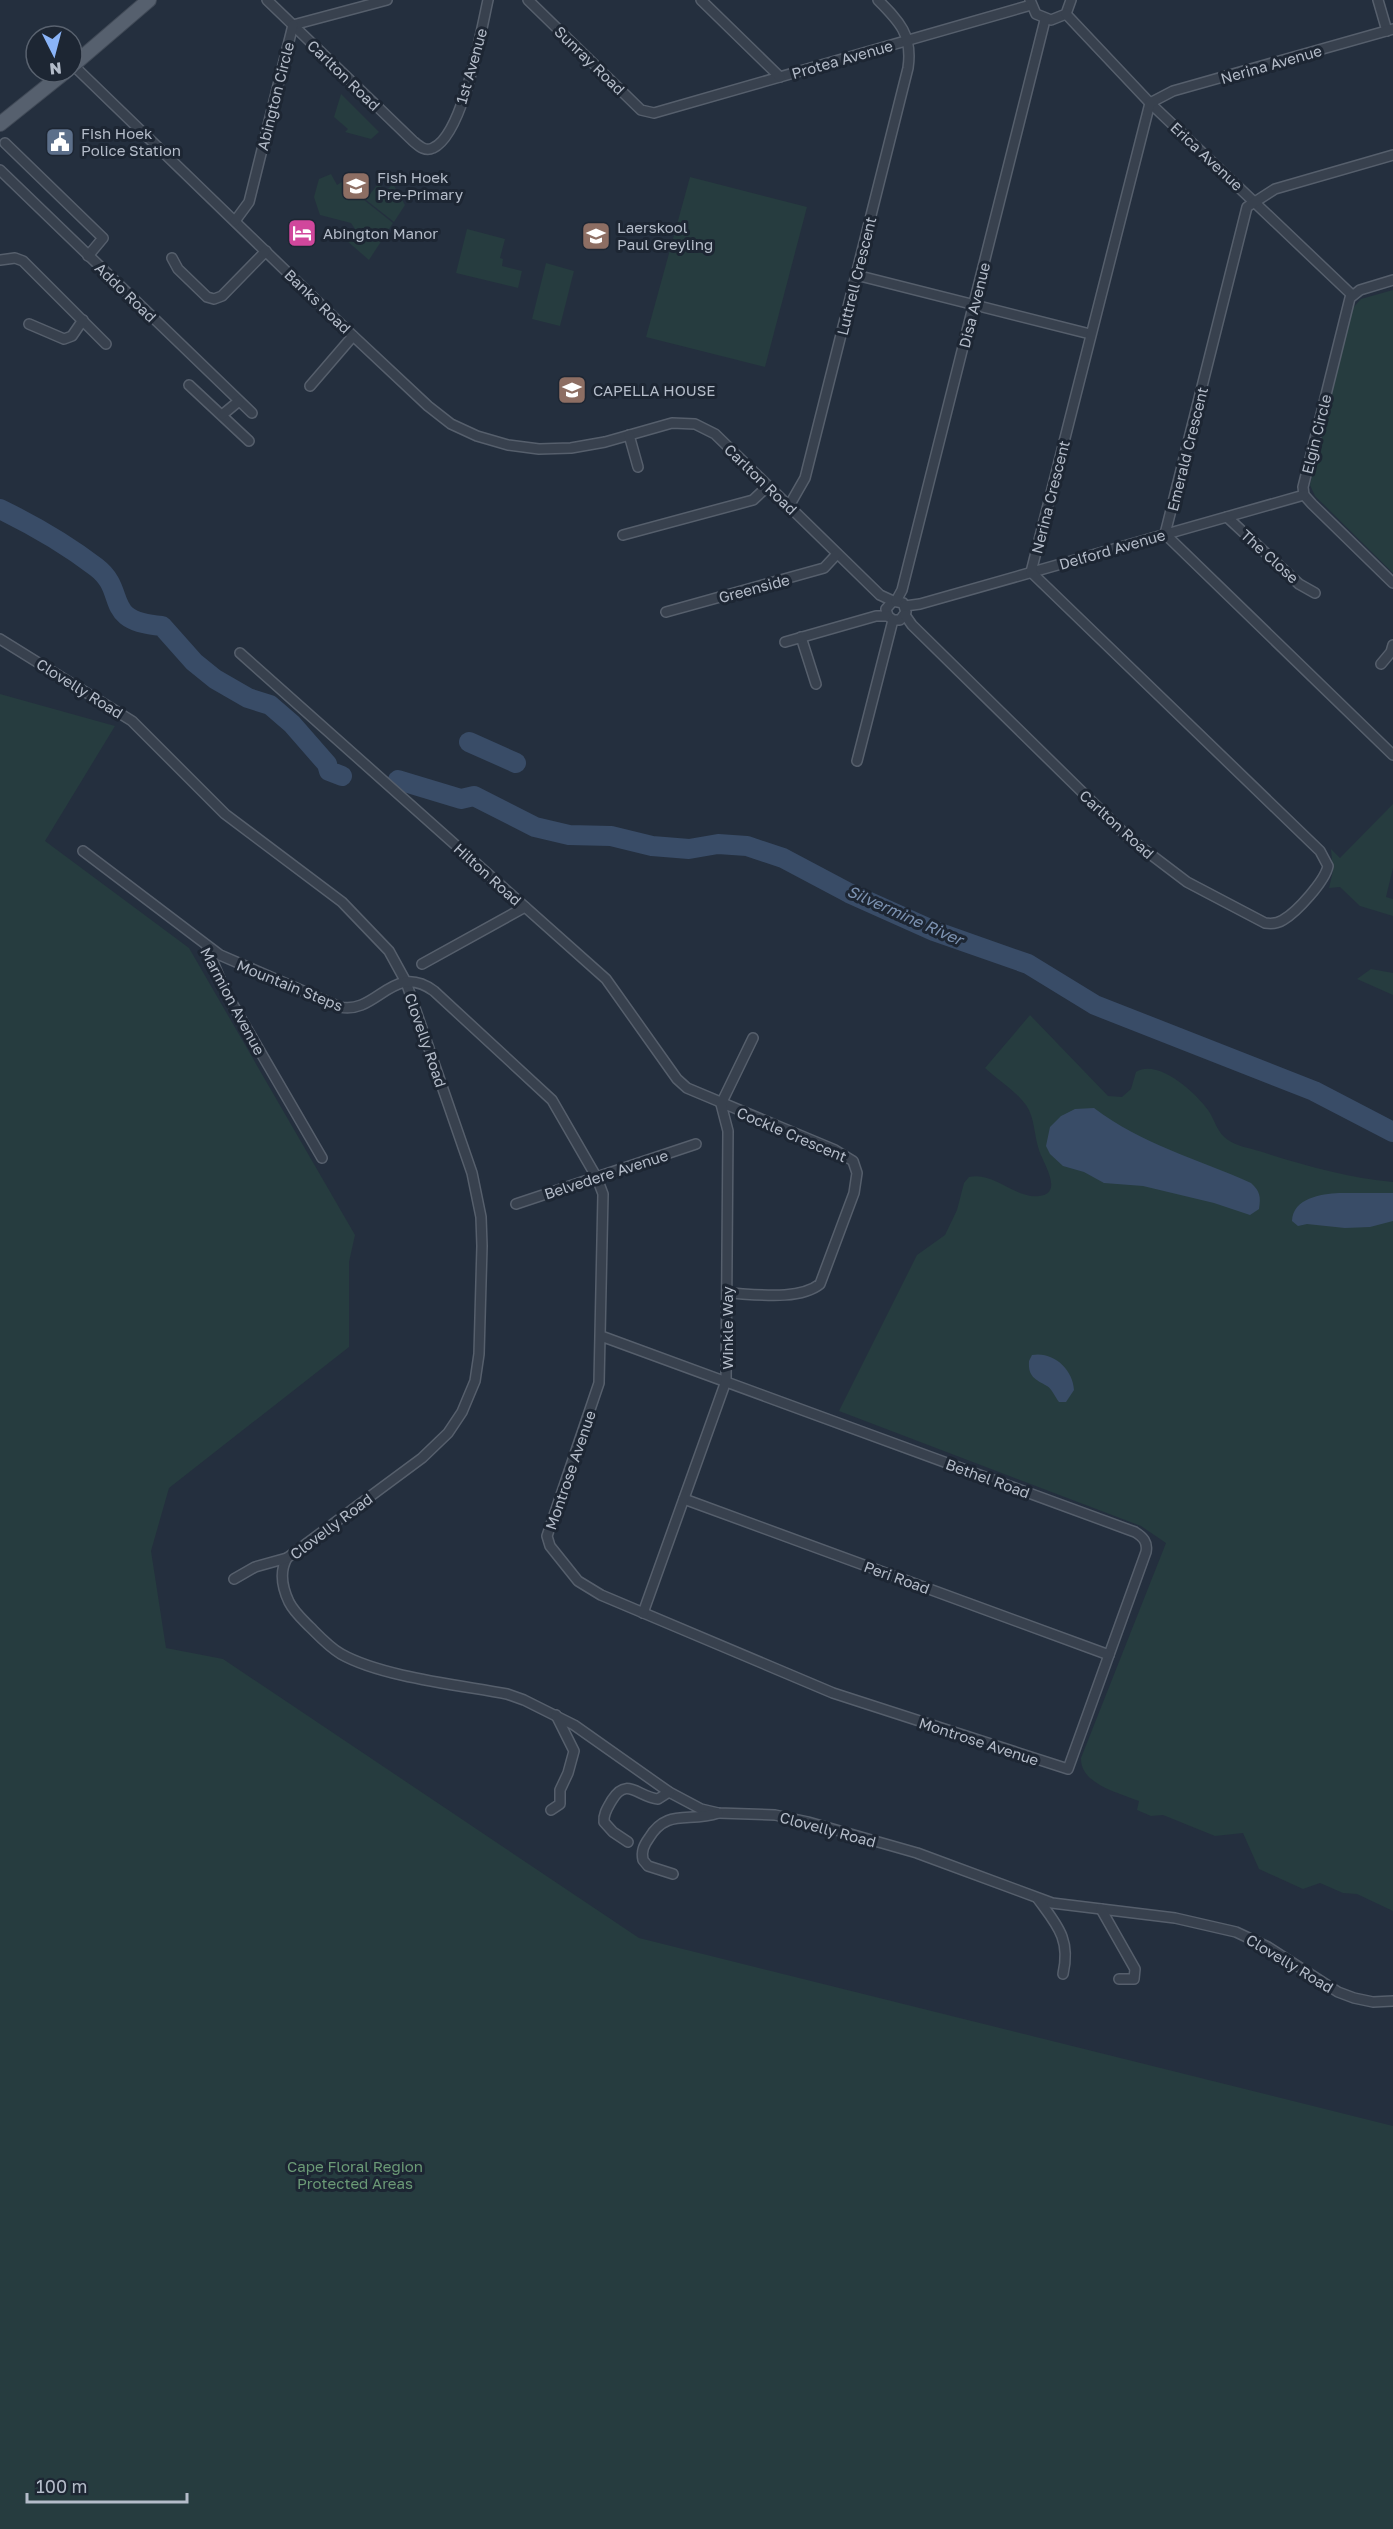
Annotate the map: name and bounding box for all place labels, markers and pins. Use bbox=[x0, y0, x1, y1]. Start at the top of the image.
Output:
place label: Fish Hoek Police Station bbox=[81, 124, 181, 159]
public building icon: Fish Hoek Police Station bbox=[44, 126, 76, 158]
place label: Fish Hoek Pre-Primary bbox=[377, 168, 464, 203]
school or university icon: Fish Hoek Pre-Primary bbox=[340, 170, 372, 202]
hotel icon: Abington Manor bbox=[286, 217, 318, 249]
place label: Laerskool Paul Greyling bbox=[617, 218, 713, 253]
school or university icon: Laerskool Paul Greyling bbox=[580, 220, 612, 252]
place label: Abington Manor bbox=[323, 224, 438, 242]
school or university icon: CAPELLA HOUSE bbox=[556, 374, 588, 406]
place label: CAPELLA HOUSE bbox=[593, 381, 715, 399]

